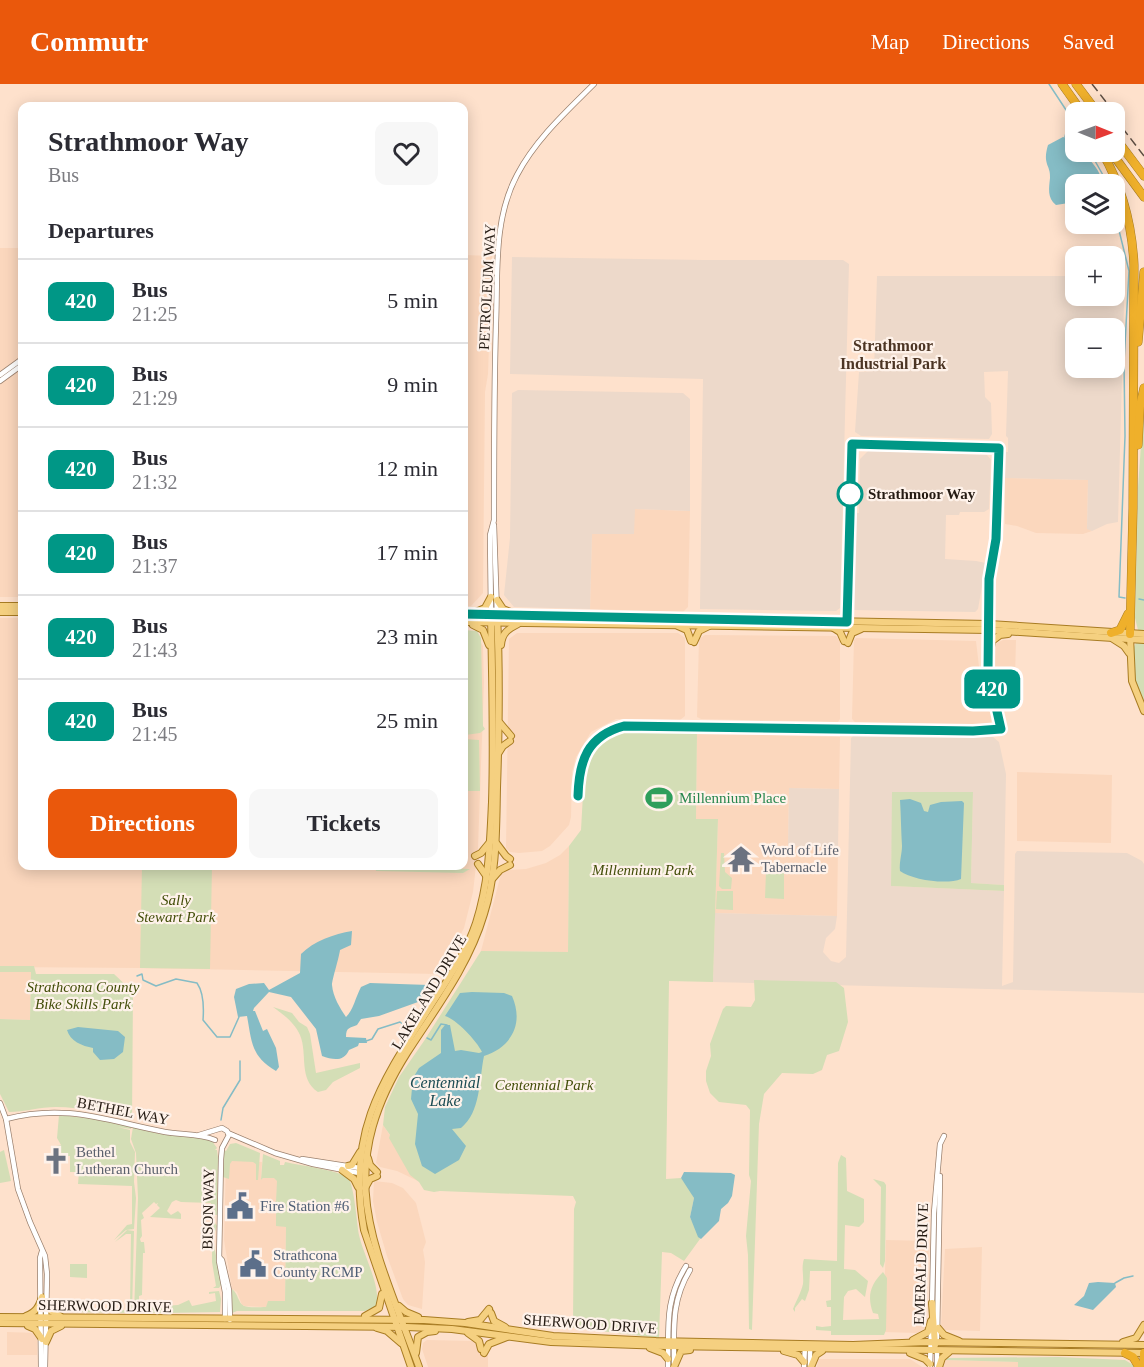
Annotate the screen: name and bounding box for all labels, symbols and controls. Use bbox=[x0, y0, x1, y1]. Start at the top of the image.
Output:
text: Commutr bbox=[30, 26, 148, 57]
text: Map bbox=[871, 30, 909, 54]
text: Directions bbox=[942, 30, 1030, 54]
text: Saved bbox=[1063, 30, 1114, 54]
north arrow bbox=[1065, 102, 1125, 162]
map controls bbox=[1065, 102, 1125, 378]
button: heart bbox=[375, 122, 438, 185]
text: Strathmoor Way bbox=[48, 126, 248, 157]
text: Bus bbox=[48, 164, 79, 186]
button: layers bbox=[1065, 174, 1125, 234]
text: Departures bbox=[48, 218, 154, 243]
street label: PETROLEUM WAY bbox=[476, 223, 498, 350]
button: + bbox=[1065, 246, 1125, 306]
text: Bus bbox=[132, 277, 167, 302]
text: 5 min bbox=[387, 288, 438, 313]
text: 420 bbox=[65, 289, 97, 313]
text: 21:25 bbox=[132, 303, 178, 325]
button: − bbox=[1065, 318, 1125, 378]
district label: Strathmoor Industrial Park bbox=[840, 337, 946, 372]
text: Bus bbox=[132, 361, 167, 386]
text: 9 min bbox=[387, 372, 438, 397]
text: 420 bbox=[65, 373, 97, 397]
text: 21:29 bbox=[132, 387, 178, 409]
text: Bus bbox=[132, 445, 167, 470]
text: 12 min bbox=[376, 456, 438, 481]
text: 420 bbox=[65, 457, 97, 481]
text: 21:32 bbox=[132, 471, 178, 493]
marker: Strathmoor Way bbox=[837, 481, 863, 507]
place label: Strathmoor Way bbox=[868, 486, 976, 502]
text: Bus bbox=[132, 529, 167, 554]
text: 17 min bbox=[376, 540, 438, 565]
text: 420 bbox=[65, 541, 97, 565]
text: 21:37 bbox=[132, 555, 178, 577]
text: Bus bbox=[132, 613, 167, 638]
text: 23 min bbox=[376, 624, 438, 649]
text: 420 bbox=[65, 625, 97, 649]
text: 21:43 bbox=[132, 639, 178, 661]
line badge: 420 bbox=[958, 670, 1026, 708]
text: 420 bbox=[976, 677, 1008, 701]
text: Bus bbox=[132, 697, 167, 722]
text: 25 min bbox=[376, 708, 438, 733]
text: 420 bbox=[65, 709, 97, 733]
text: 21:45 bbox=[132, 723, 178, 745]
sports icon: Millennium Place bbox=[644, 783, 674, 813]
button: Directions bbox=[48, 789, 237, 858]
button: Tickets bbox=[249, 789, 438, 858]
place label: Millennium Place bbox=[679, 790, 786, 806]
place label: Word of Life Tabernacle bbox=[761, 842, 839, 875]
temple icon: Word of Life Tabernacle bbox=[726, 844, 756, 874]
park label: Millennium Park bbox=[591, 862, 694, 878]
park label: Sally Stewart Park bbox=[137, 892, 216, 925]
street label: LAKELAND DRIVE bbox=[388, 932, 470, 1052]
park label: Strathcona County Bike Skills Park bbox=[27, 979, 140, 1012]
water label: Centennial Lake bbox=[410, 1074, 481, 1109]
park label: Centennial Park bbox=[495, 1077, 594, 1093]
street label: BETHEL WAY bbox=[76, 1094, 170, 1128]
place label: Bethel Lutheran Church bbox=[76, 1144, 179, 1177]
church icon: Bethel Lutheran Church bbox=[41, 1146, 71, 1176]
street label: BISON WAY bbox=[199, 1168, 217, 1250]
public building icon: Fire Station #6 bbox=[225, 1191, 255, 1221]
place label: Fire Station #6 bbox=[260, 1198, 350, 1214]
street label: EMERALD DRIVE bbox=[911, 1203, 931, 1325]
place label: Strathcona County RCMP bbox=[273, 1247, 363, 1280]
public building icon: Strathcona County RCMP bbox=[238, 1249, 268, 1279]
street label: SHERWOOD DRIVE bbox=[38, 1297, 172, 1315]
street label: SHERWOOD DRIVE bbox=[523, 1311, 657, 1337]

